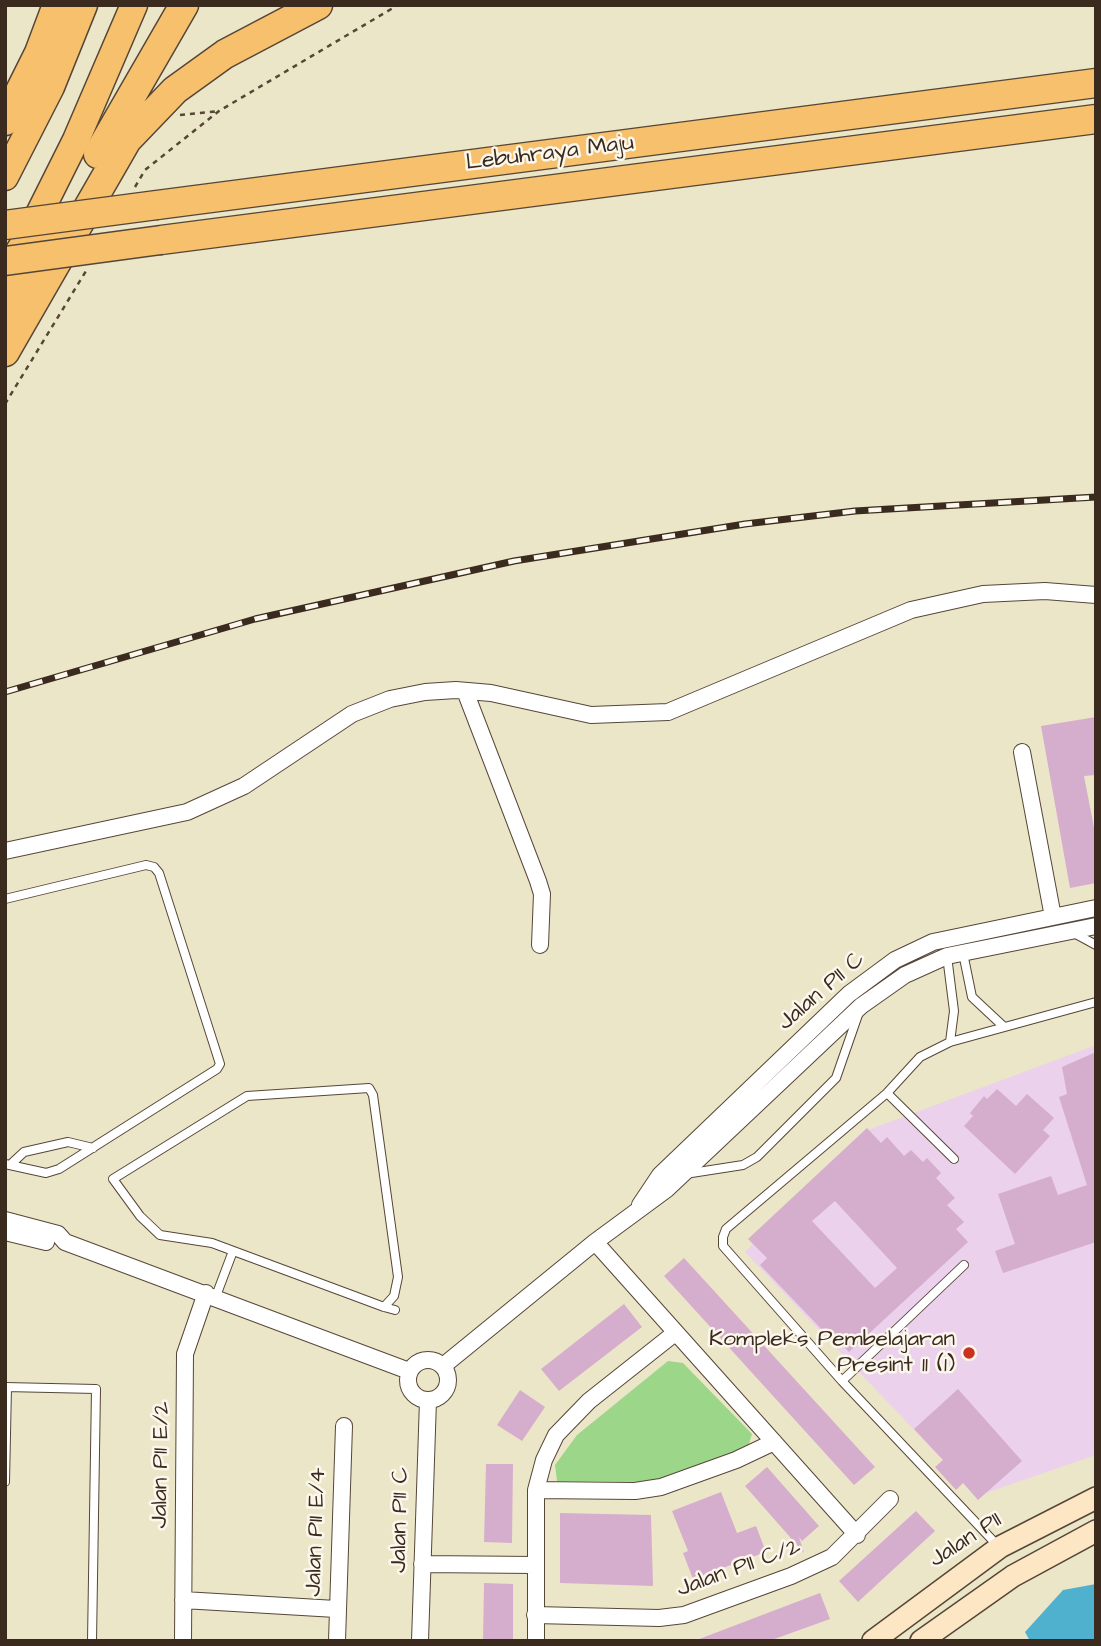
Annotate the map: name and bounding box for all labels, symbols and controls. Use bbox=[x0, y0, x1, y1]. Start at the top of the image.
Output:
street label: Lebuhraya Maju bbox=[465, 130, 635, 178]
street label: Jalan P11 C bbox=[773, 947, 871, 1037]
place label: Kompleks Pembelajaran Presint 11 (1) bbox=[709, 1326, 955, 1380]
marker: Kompleks Pembelajaran Presint 11 (1) bbox=[961, 1345, 977, 1361]
street label: Jalan P11 E/2 bbox=[147, 1401, 177, 1529]
street label: Jalan P11 E/4 bbox=[301, 1467, 333, 1597]
street label: Jalan P11 C bbox=[386, 1467, 416, 1573]
street label: Jalan P11 bbox=[925, 1508, 1007, 1574]
street label: Jalan P11 C/2 bbox=[673, 1534, 805, 1604]

